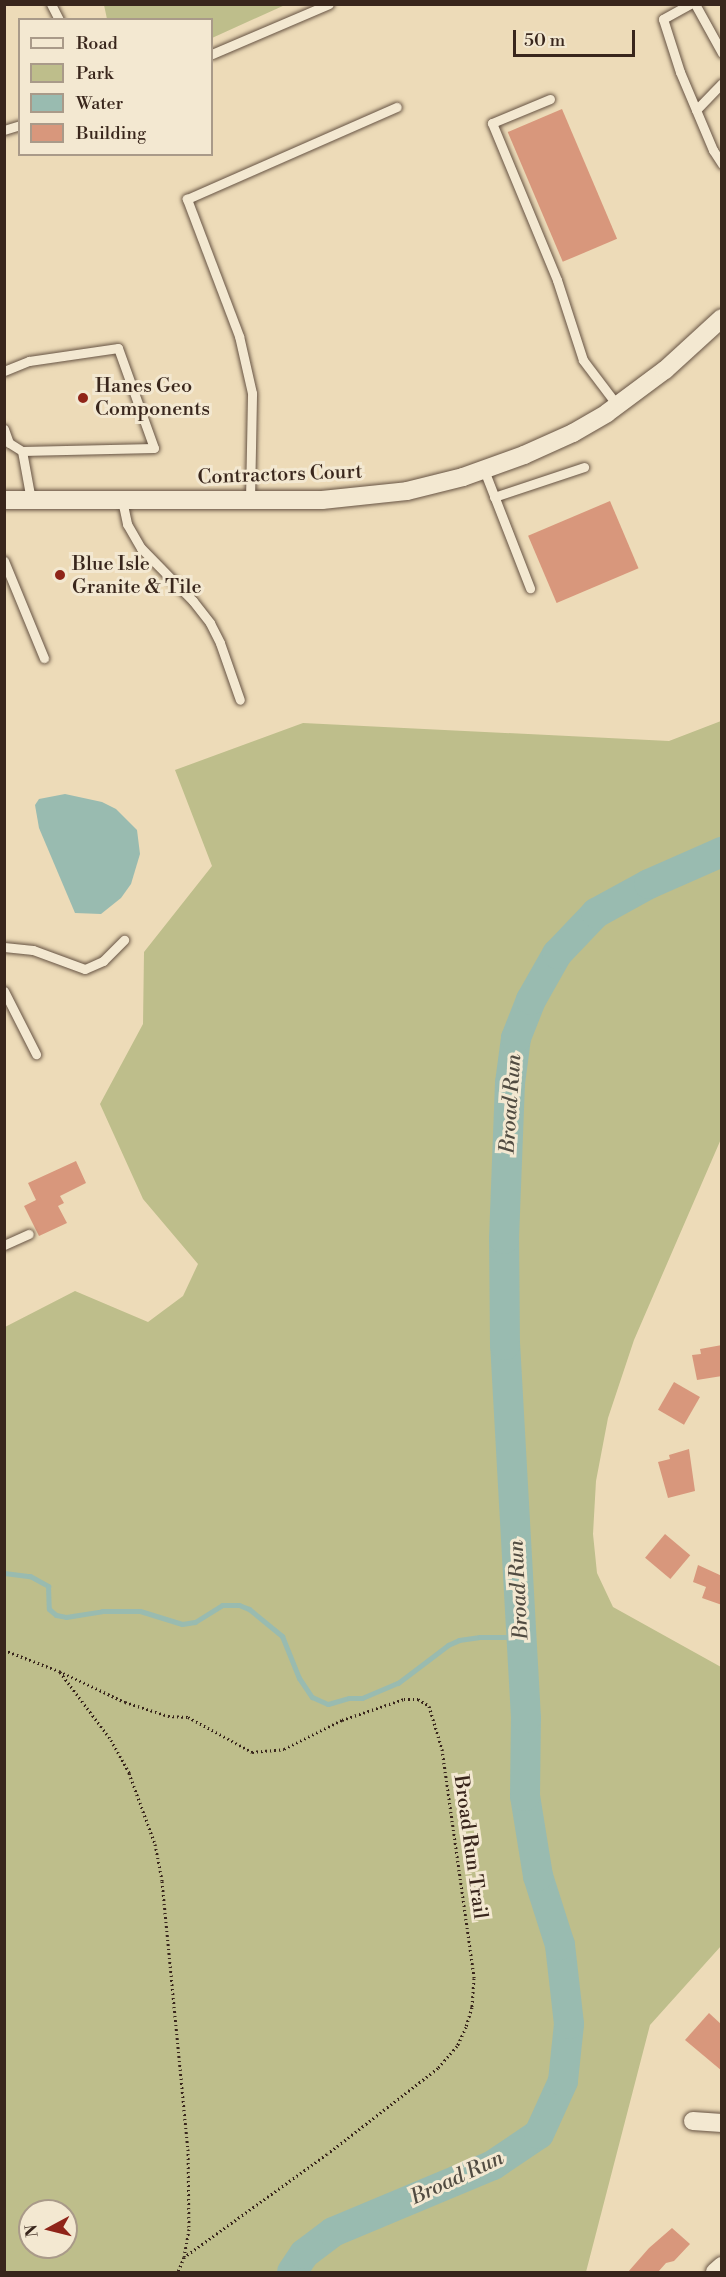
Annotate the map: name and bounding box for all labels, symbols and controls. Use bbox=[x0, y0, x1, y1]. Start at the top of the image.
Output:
legend bbox=[18, 18, 213, 156]
scale bar bbox=[516, 18, 638, 56]
text: 50 m bbox=[524, 29, 565, 52]
text: Road bbox=[76, 32, 118, 55]
text: Park bbox=[76, 62, 113, 85]
text: Water bbox=[76, 92, 123, 115]
text: Building bbox=[76, 122, 146, 145]
place label: Hanes Geo Components bbox=[95, 374, 210, 421]
marker: Hanes Geo Components bbox=[76, 391, 90, 405]
street label: Contractors Court bbox=[197, 460, 363, 490]
place label: Blue Isle Granite & Tile bbox=[72, 552, 202, 599]
marker: Blue Isle Granite & Tile bbox=[53, 568, 67, 582]
water label: Broad Run bbox=[495, 1053, 527, 1155]
water label: Broad Run bbox=[504, 1539, 534, 1641]
street label: Broad Run Trail bbox=[448, 1774, 492, 1920]
water label: Broad Run bbox=[406, 2145, 508, 2211]
north arrow bbox=[18, 2199, 78, 2259]
text: N bbox=[21, 2223, 43, 2238]

